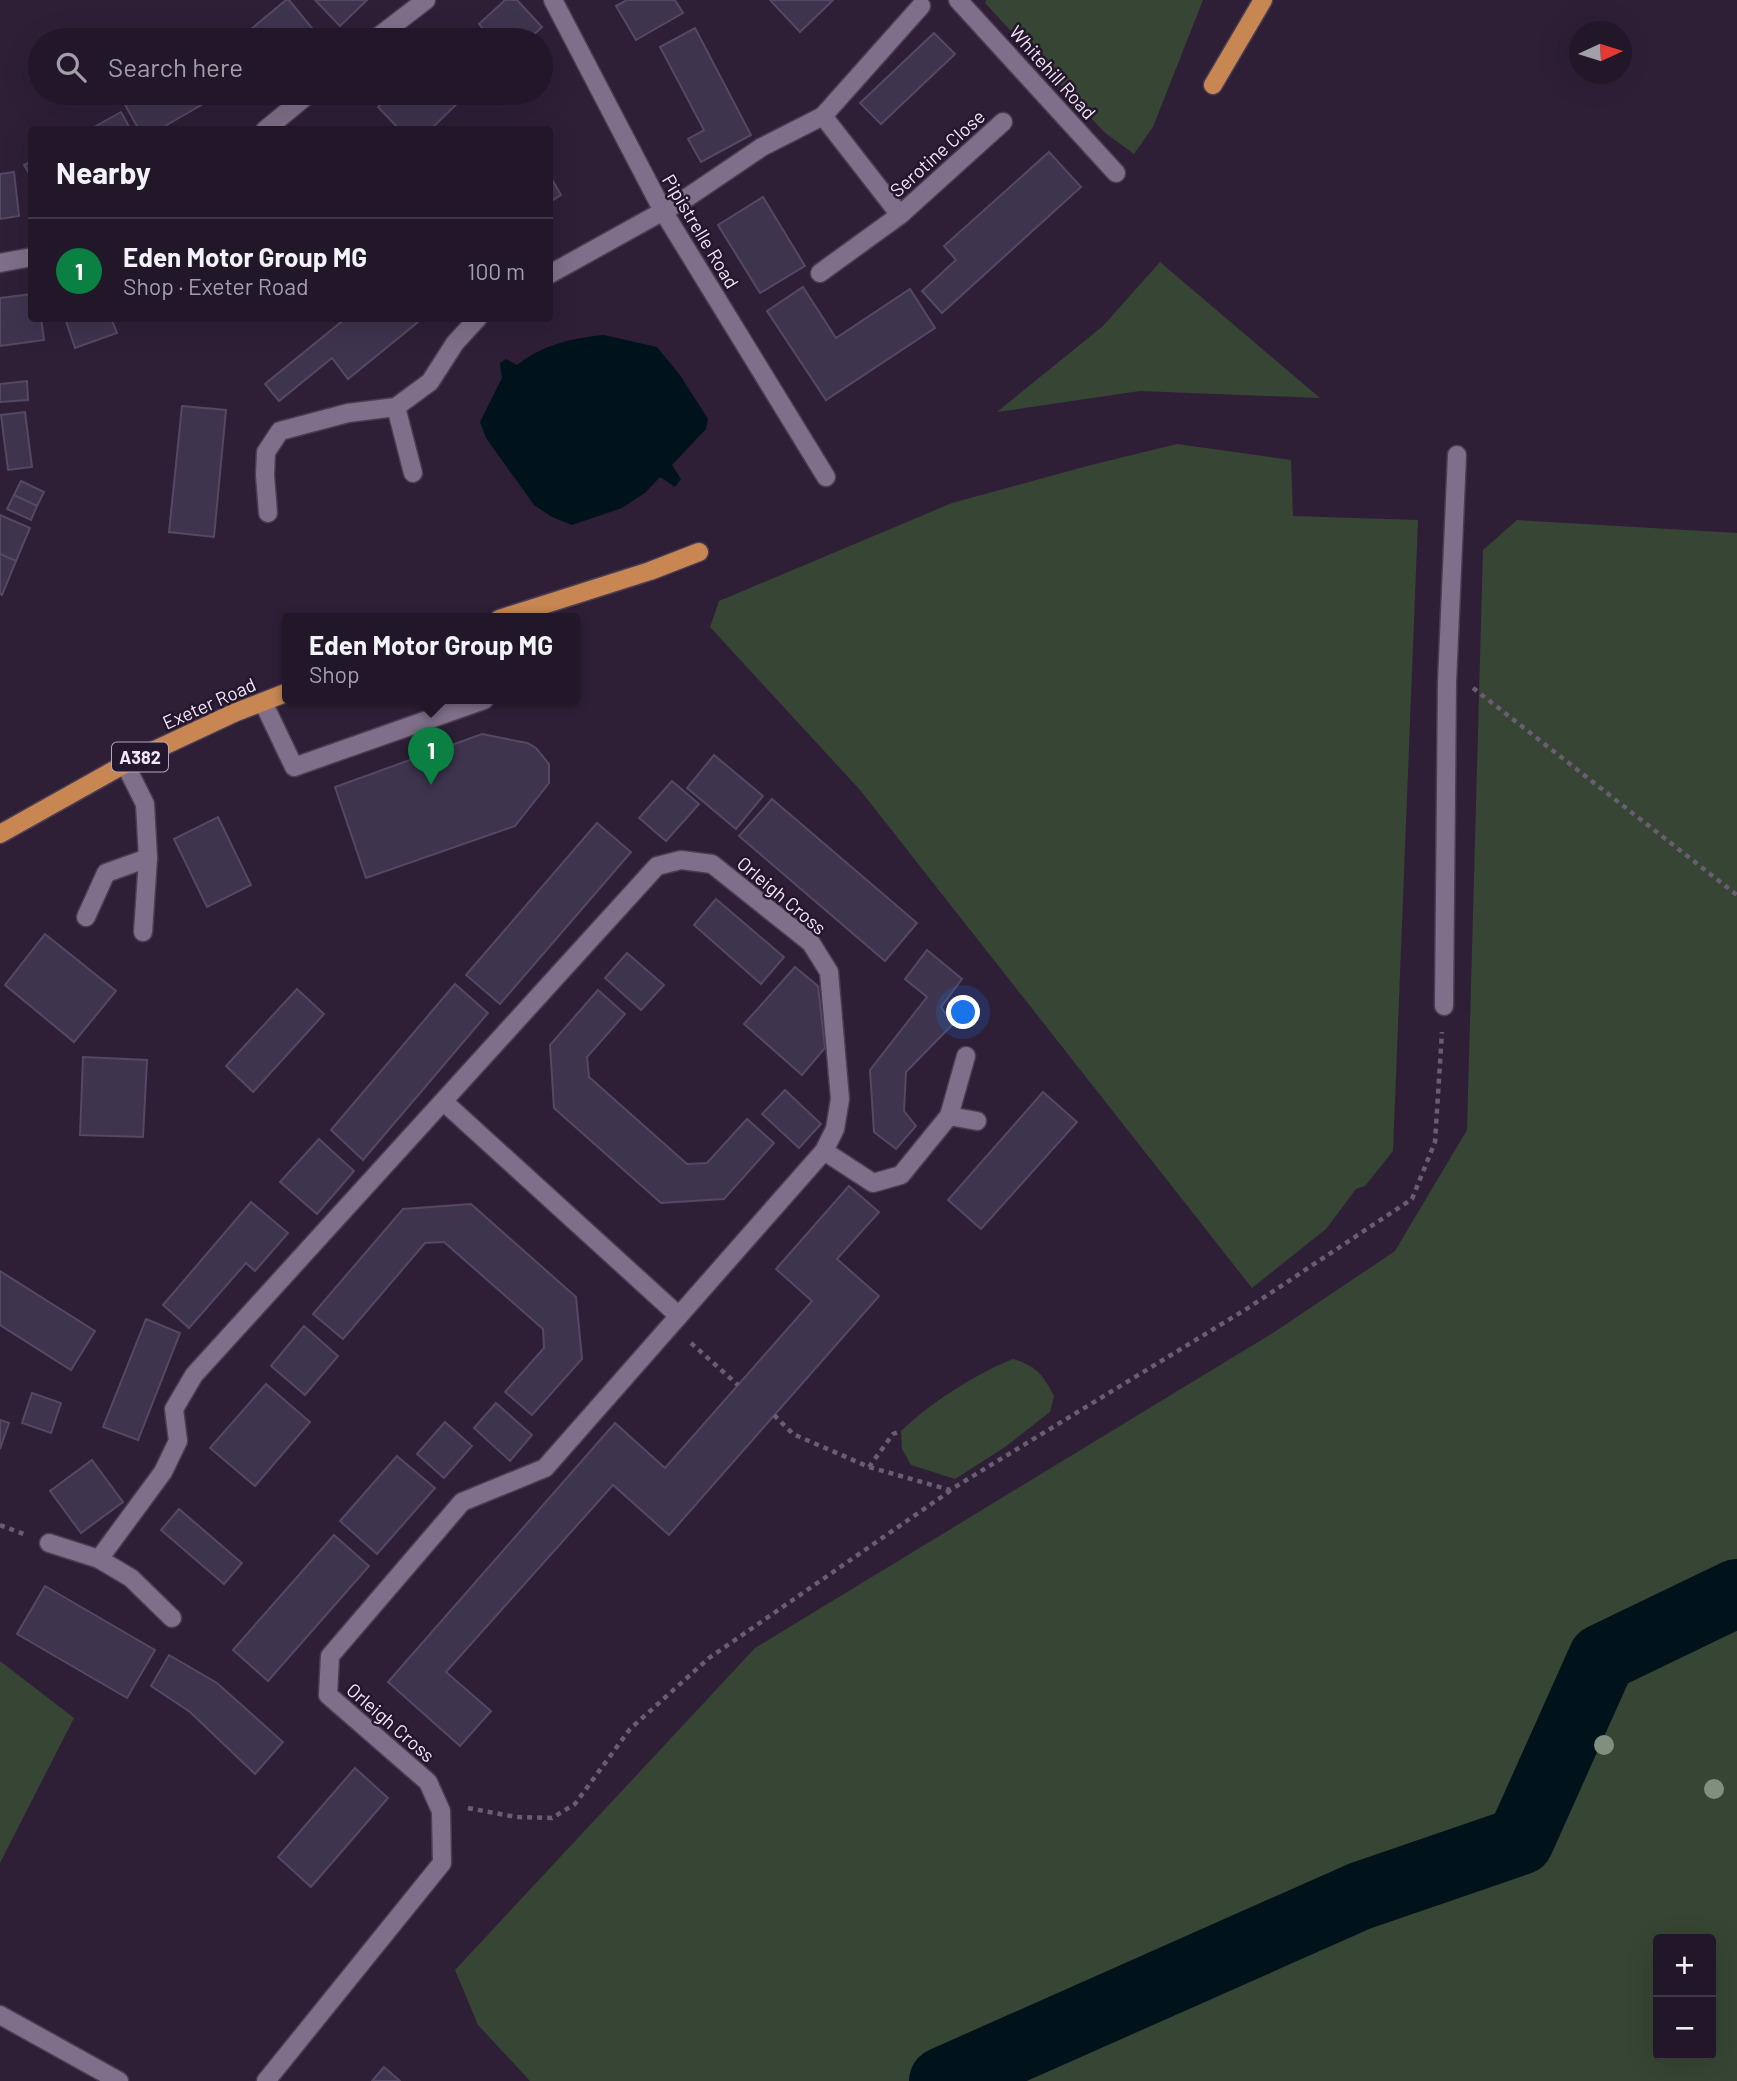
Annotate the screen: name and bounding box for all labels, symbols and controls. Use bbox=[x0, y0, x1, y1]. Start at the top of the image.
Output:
street label: Whitehill Road bbox=[1005, 20, 1101, 124]
north arrow bbox=[1569, 21, 1632, 84]
search box bbox=[28, 28, 553, 105]
icon: search bbox=[52, 48, 90, 86]
text: Search here bbox=[108, 51, 243, 82]
street label: Serotine Close bbox=[885, 104, 989, 202]
text: Nearby bbox=[56, 154, 151, 190]
street label: Pipistrelle Road bbox=[658, 170, 744, 292]
text: Eden Motor Group MG bbox=[123, 241, 367, 272]
text: 1 bbox=[75, 257, 83, 285]
text: 100 m bbox=[467, 257, 525, 285]
text: Shop · Exeter Road bbox=[123, 272, 309, 300]
popup bbox=[282, 613, 580, 704]
text: Eden Motor Group MG bbox=[309, 629, 553, 660]
text: Shop bbox=[309, 660, 360, 688]
street label: Exeter Road bbox=[159, 672, 259, 734]
pin: 1 bbox=[408, 727, 454, 785]
road number: A382 bbox=[112, 742, 168, 772]
street label: Orleigh Cross bbox=[733, 851, 831, 939]
your location bbox=[946, 995, 980, 1029]
street label: Orleigh Cross bbox=[342, 1678, 440, 1766]
map controls bbox=[1653, 1934, 1716, 2060]
button: + bbox=[1653, 1934, 1716, 1997]
button: − bbox=[1653, 1997, 1716, 2060]

